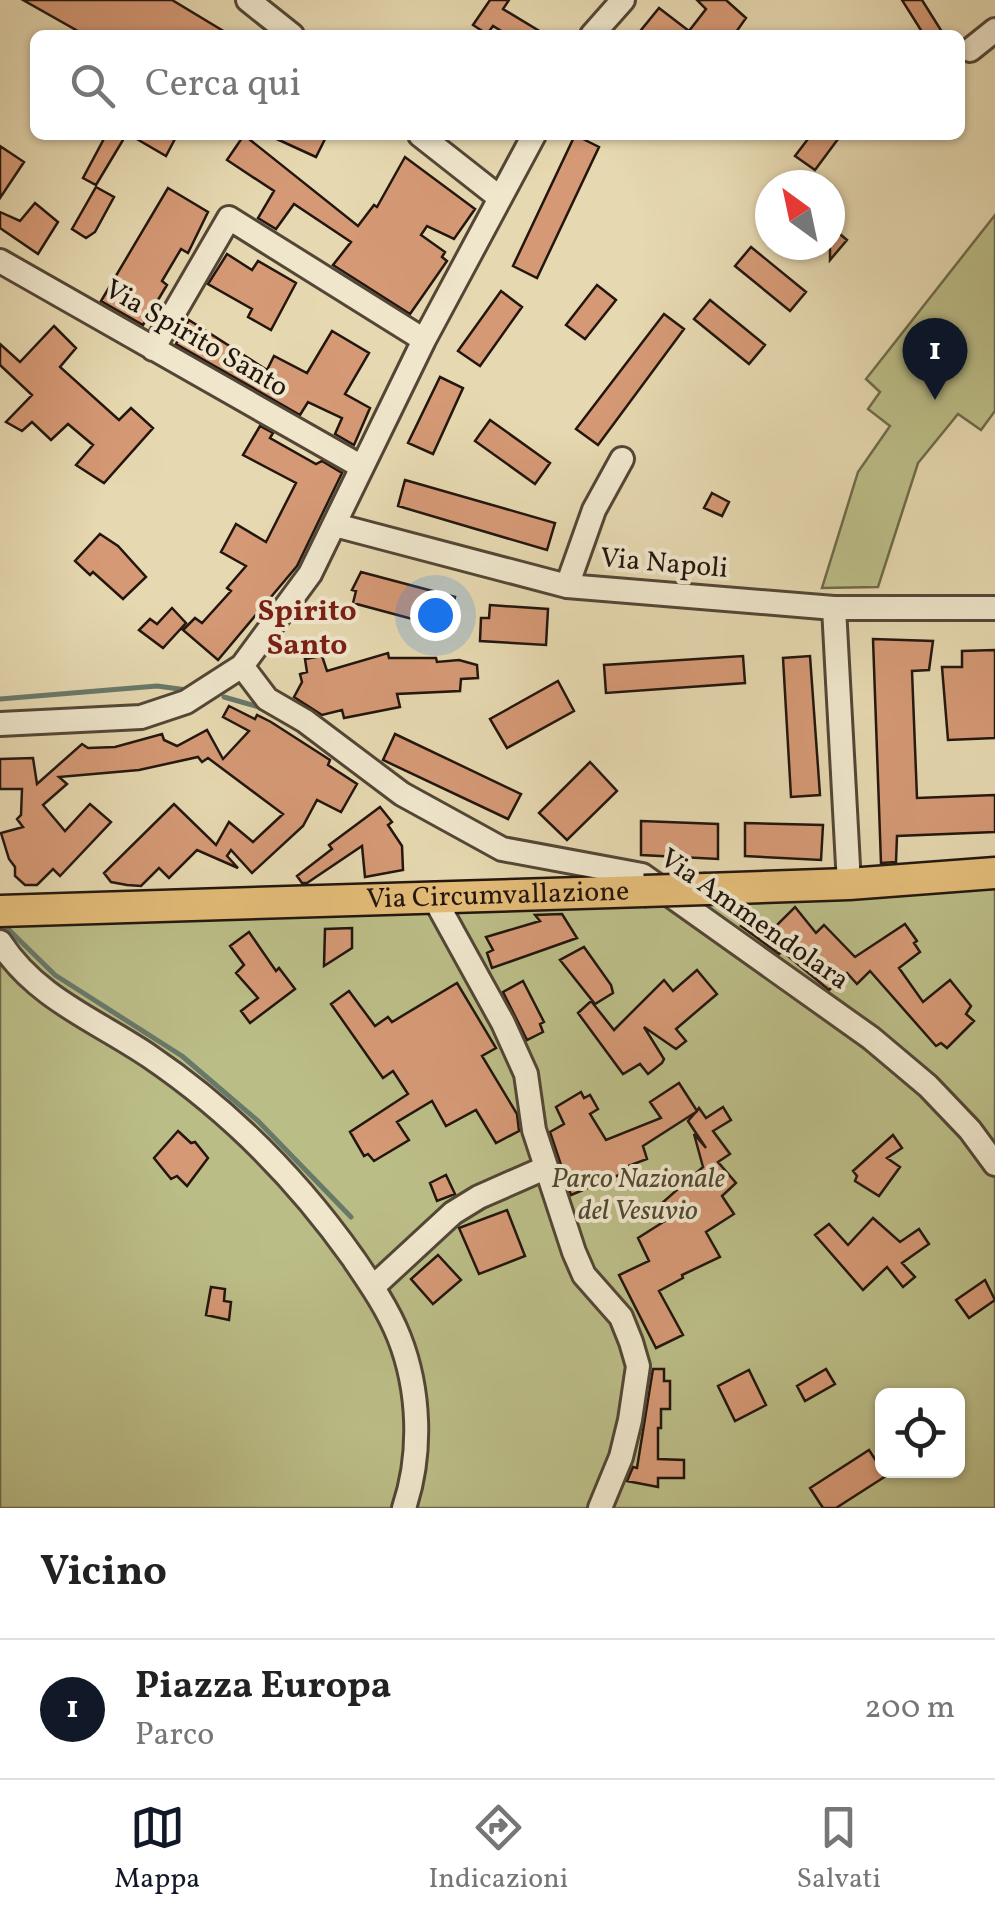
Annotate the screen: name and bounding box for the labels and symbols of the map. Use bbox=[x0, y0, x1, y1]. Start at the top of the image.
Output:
north arrow bbox=[755, 170, 845, 260]
street label: Via Spirito Santo bbox=[97, 270, 295, 408]
pin: 1 bbox=[902, 318, 968, 400]
street label: Via Napoli bbox=[599, 539, 729, 589]
your location bbox=[410, 590, 461, 641]
district label: Spirito Santo bbox=[257, 591, 357, 667]
street label: Via Ammendolara bbox=[651, 840, 857, 1000]
street label: Via Circumvallazione bbox=[366, 872, 630, 919]
park label: Parco Nazionale del Vesuvio bbox=[551, 1160, 725, 1231]

